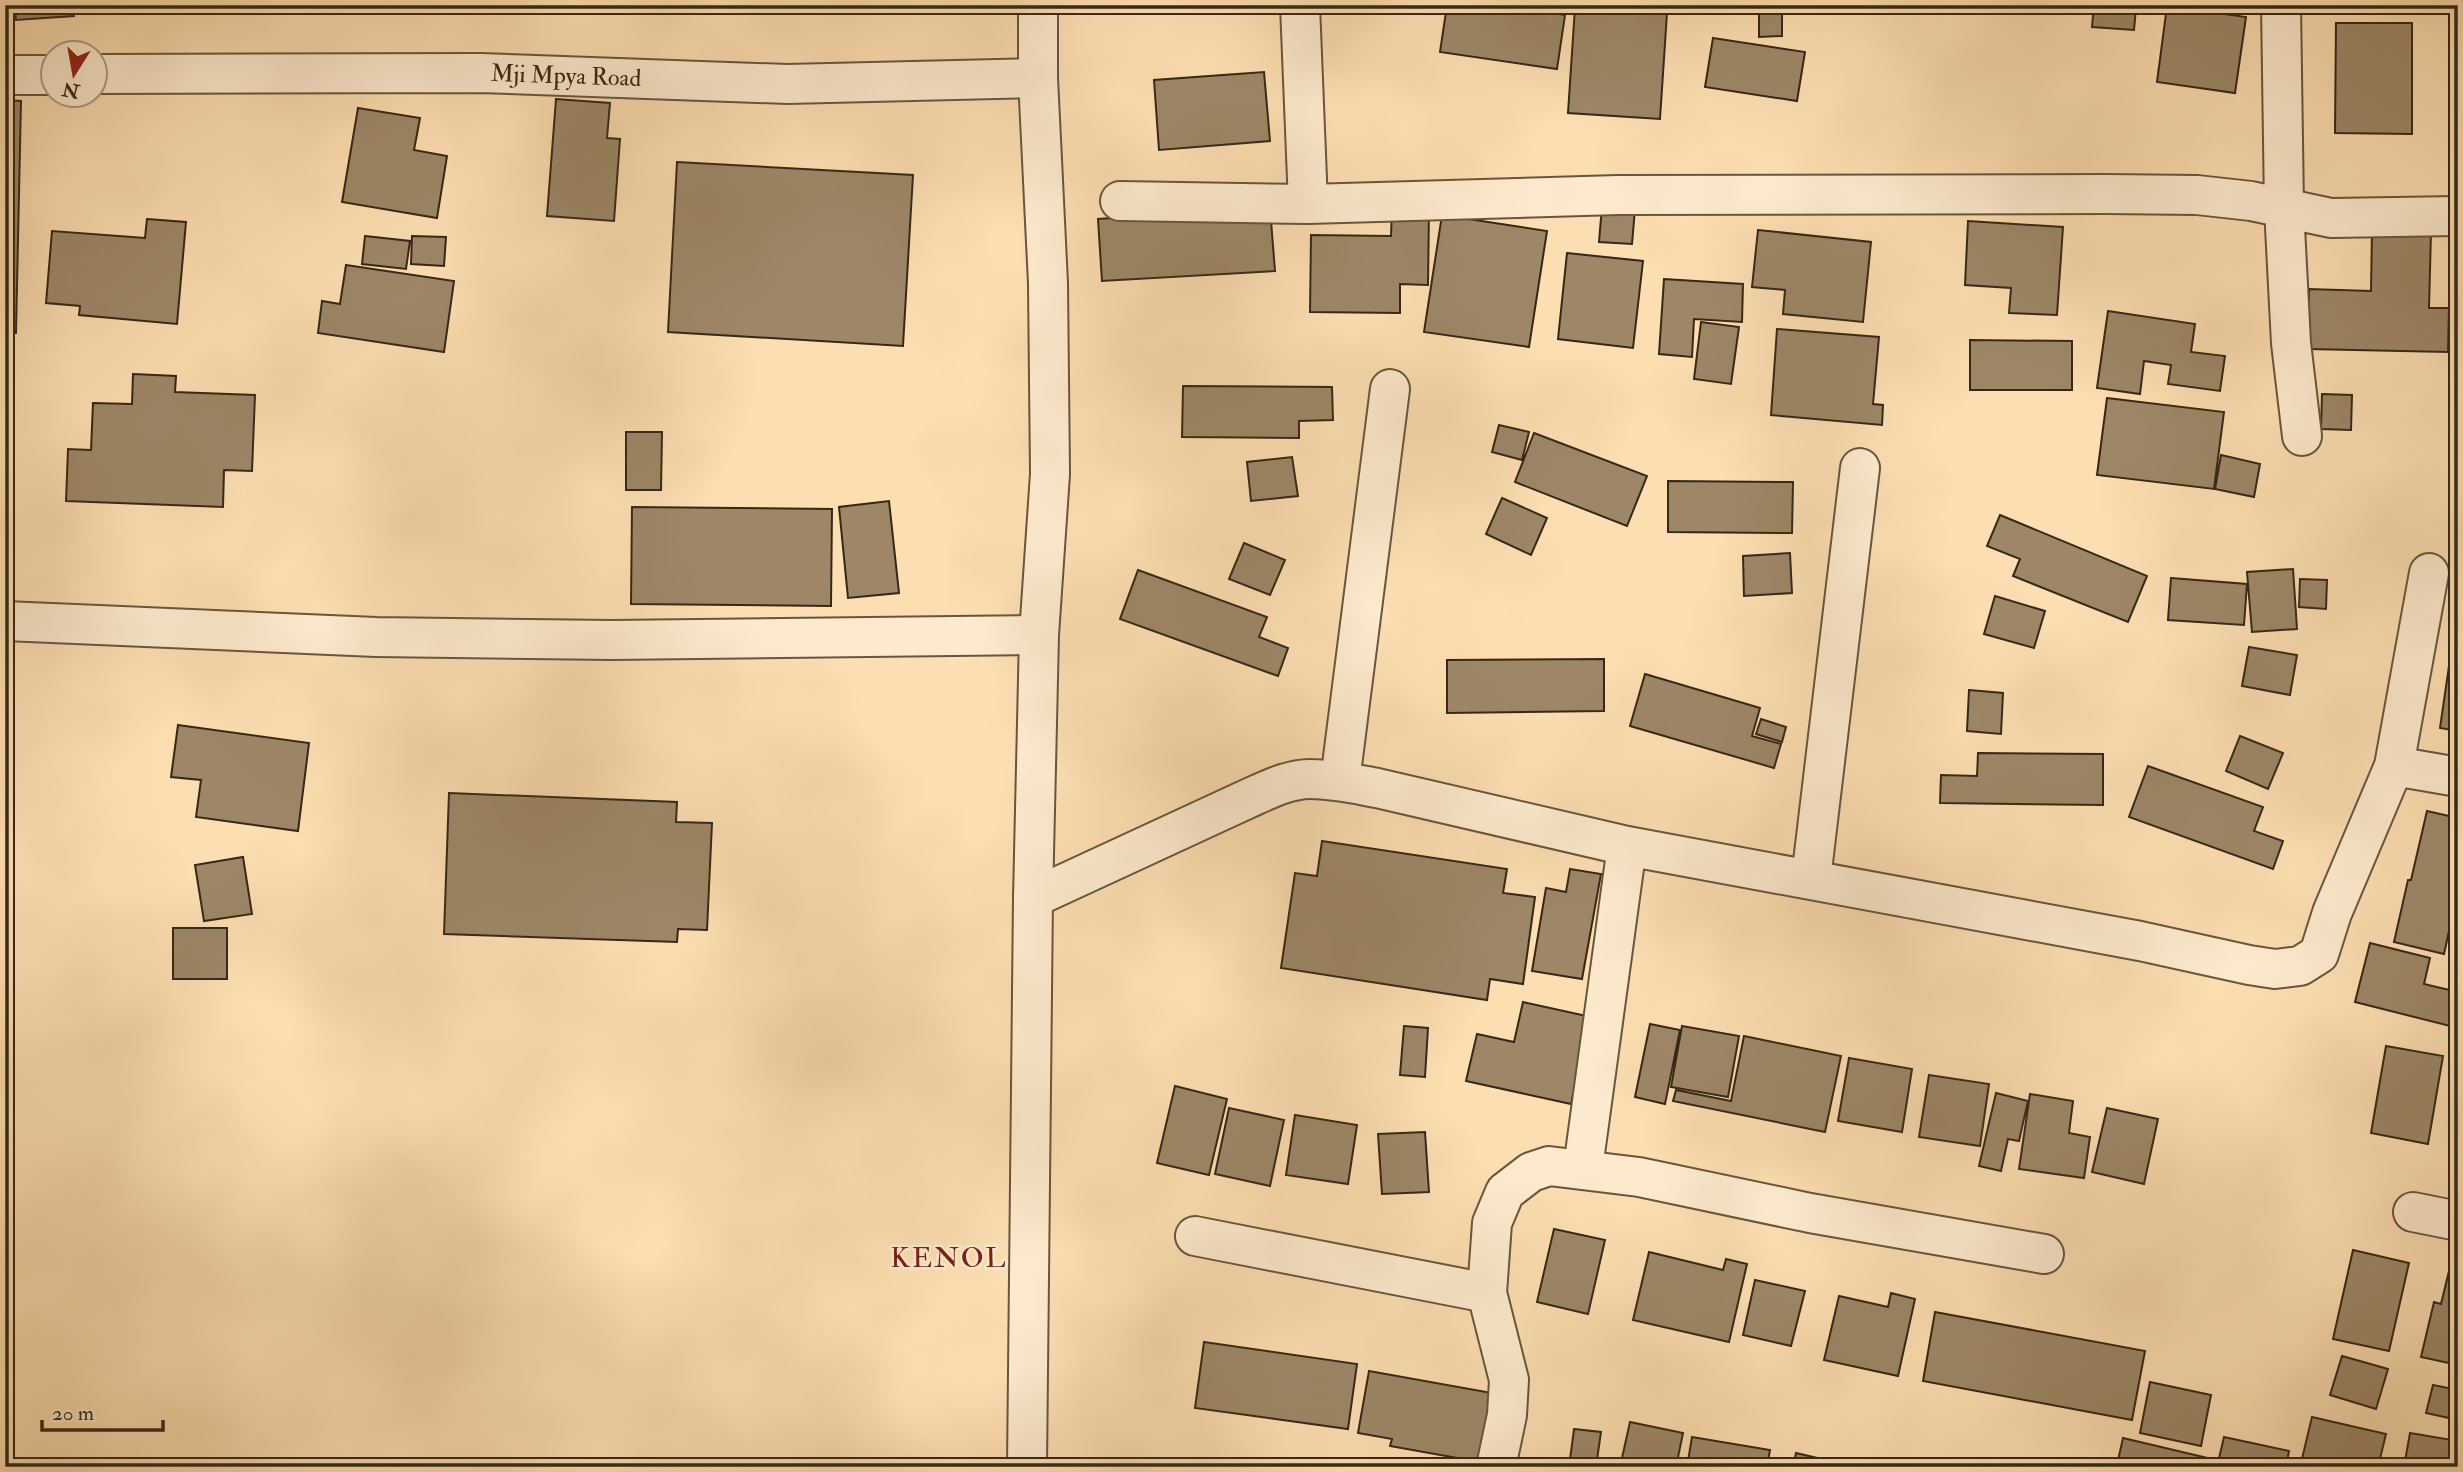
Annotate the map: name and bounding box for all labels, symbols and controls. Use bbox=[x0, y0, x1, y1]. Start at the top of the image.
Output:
north arrow bbox=[38, 38, 108, 108]
street label: Mji Mpya Road bbox=[490, 58, 642, 94]
text: N bbox=[59, 76, 83, 103]
district label: KENOL bbox=[890, 1241, 1008, 1276]
scale bar bbox=[42, 1388, 163, 1432]
text: 20 m bbox=[52, 1400, 94, 1427]

